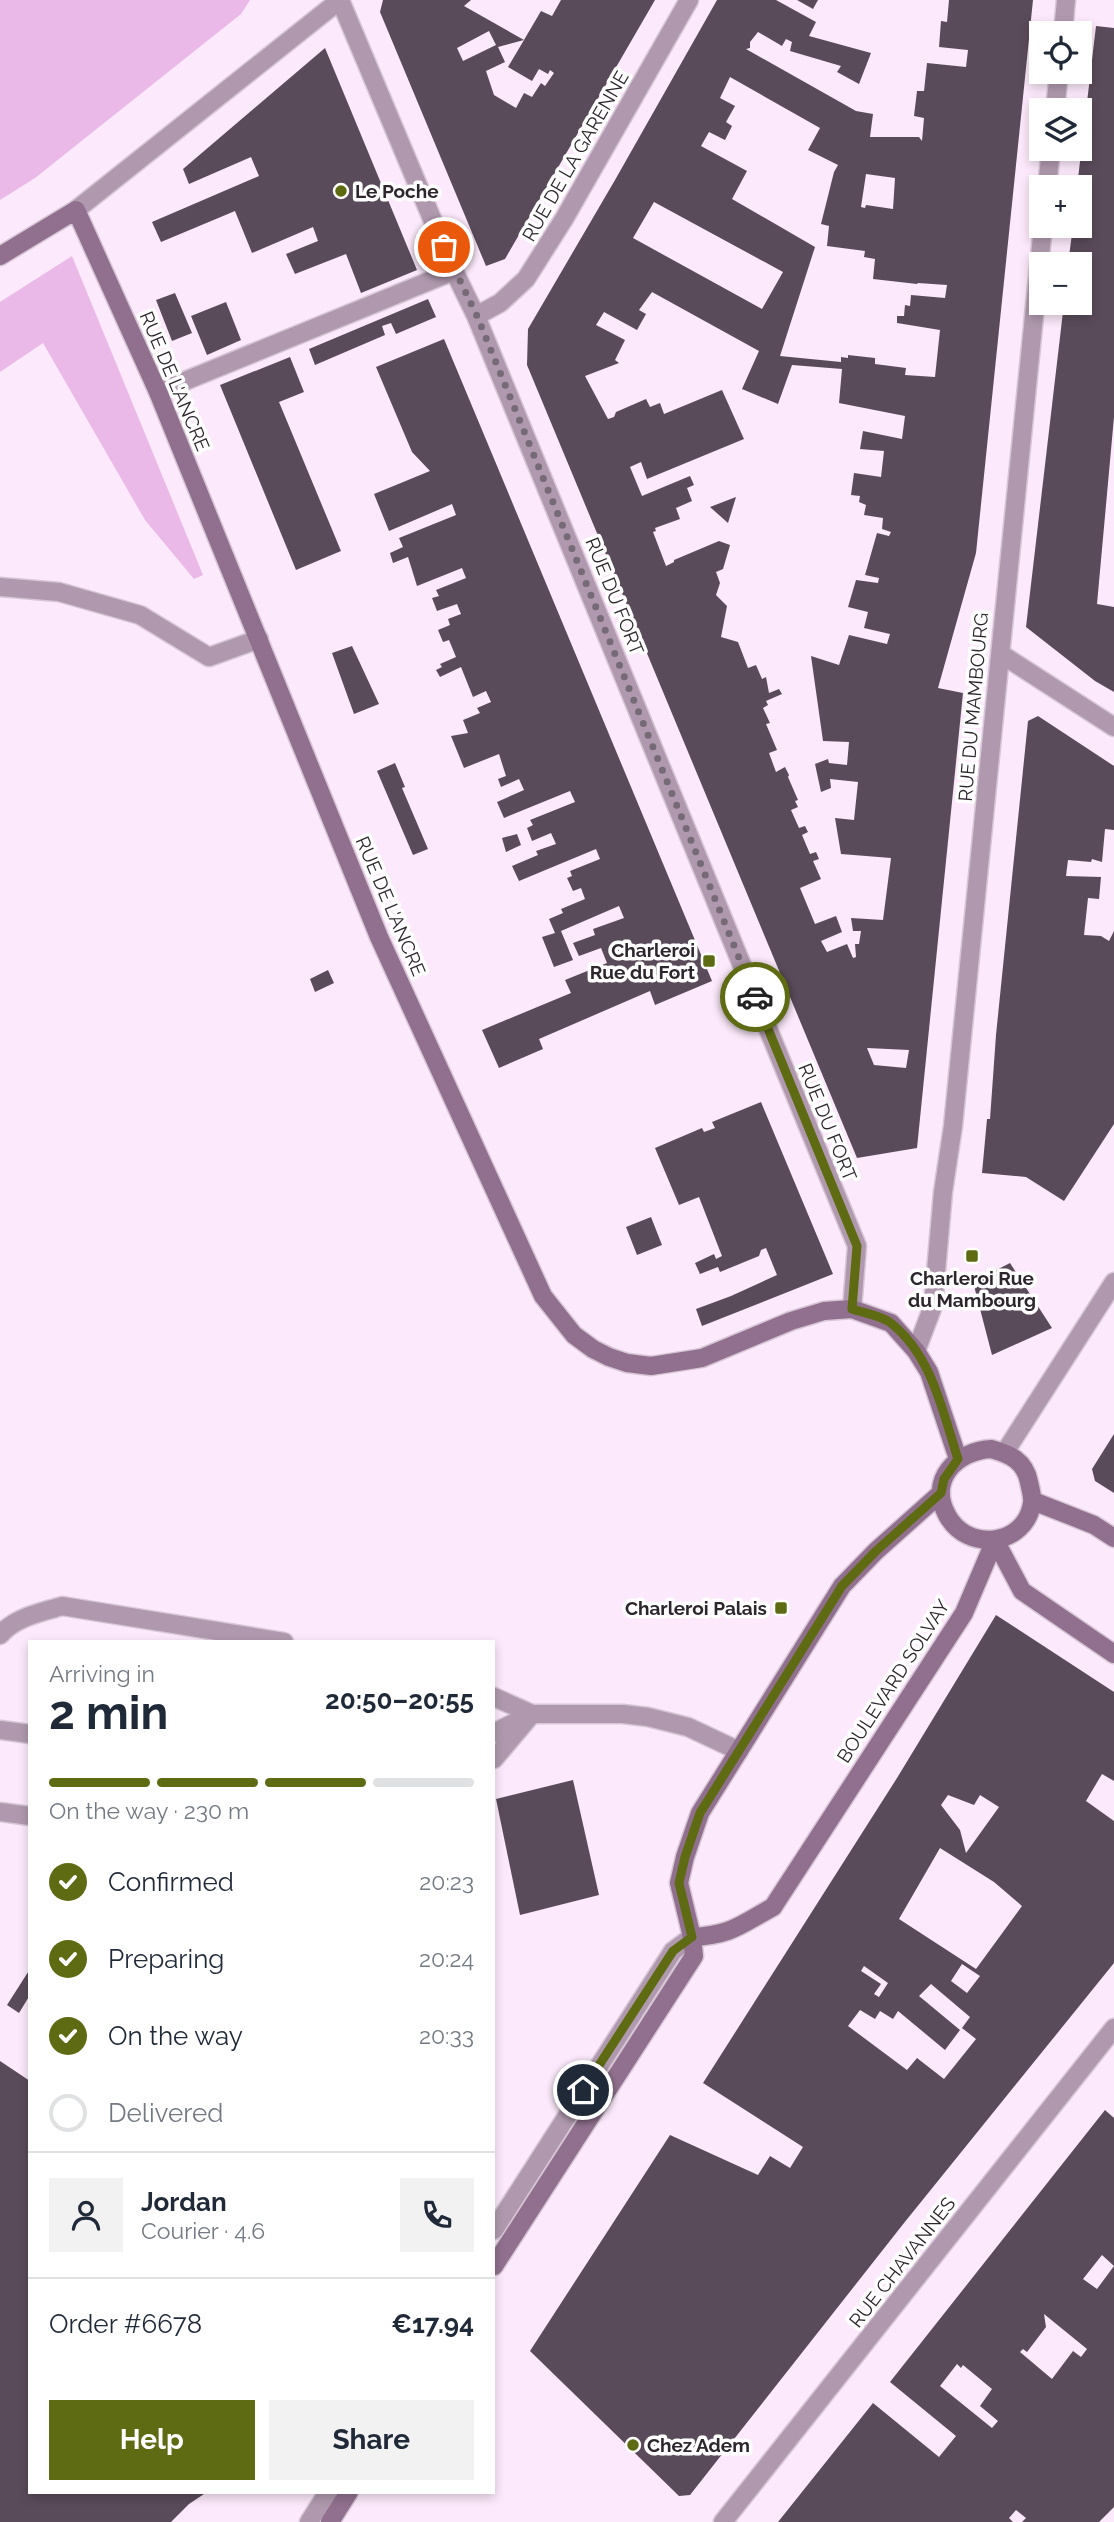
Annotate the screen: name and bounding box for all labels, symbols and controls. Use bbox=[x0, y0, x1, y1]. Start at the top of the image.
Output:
map controls bbox=[1029, 21, 1092, 315]
button: locate bbox=[1029, 21, 1092, 84]
street label: RUE DE LA GARENNE bbox=[517, 67, 633, 245]
button: layers bbox=[1029, 98, 1092, 161]
button: + bbox=[1029, 175, 1092, 238]
place label: Le Poche bbox=[355, 180, 439, 202]
marker: Le Poche bbox=[333, 183, 349, 199]
pin bbox=[414, 217, 474, 277]
icon: bag bbox=[425, 228, 463, 266]
button: − bbox=[1029, 252, 1092, 315]
street label: RUE DE L'ANCRE bbox=[136, 308, 214, 454]
street label: RUE DU FORT bbox=[581, 534, 649, 658]
street label: RUE DU MAMBOURG bbox=[954, 612, 992, 802]
street label: RUE DE L'ANCRE bbox=[352, 833, 430, 979]
place label: Charleroi Rue du Fort bbox=[590, 939, 696, 983]
marker: Charleroi Rue du Fort bbox=[701, 953, 717, 969]
courier bbox=[720, 962, 790, 1032]
icon: car bbox=[736, 978, 774, 1016]
street label: RUE DU FORT bbox=[794, 1060, 862, 1184]
marker: Charleroi Rue du Mambourg bbox=[964, 1248, 980, 1264]
place label: Charleroi Rue du Mambourg bbox=[908, 1267, 1036, 1311]
street label: BOULEVARD SOLVAY bbox=[832, 1595, 954, 1767]
place label: Charleroi Palais bbox=[625, 1597, 767, 1619]
marker: Charleroi Palais bbox=[773, 1600, 789, 1616]
text: Arriving in bbox=[49, 1660, 155, 1687]
text: 20:50–20:55 bbox=[325, 1685, 474, 1715]
text: 2 min bbox=[49, 1686, 168, 1740]
text: On the way · 230 m bbox=[49, 1797, 249, 1824]
icon: check bbox=[49, 1863, 87, 1901]
text: Confirmed bbox=[108, 1867, 234, 1897]
text: 20:23 bbox=[419, 1868, 474, 1895]
icon: check bbox=[49, 1940, 87, 1978]
text: Preparing bbox=[108, 1944, 224, 1974]
text: 20:24 bbox=[419, 1945, 474, 1972]
icon: check bbox=[49, 2017, 87, 2055]
text: On the way bbox=[108, 2021, 243, 2051]
text: 20:33 bbox=[419, 2022, 474, 2049]
pin bbox=[553, 2060, 613, 2120]
icon: home bbox=[564, 2071, 602, 2109]
text: Delivered bbox=[108, 2098, 223, 2128]
button: person bbox=[49, 2178, 123, 2252]
button: phone bbox=[400, 2178, 474, 2252]
text: Jordan bbox=[141, 2187, 227, 2217]
street label: RUE CHAVANNES bbox=[844, 2193, 960, 2331]
text: Courier · 4.6 bbox=[141, 2217, 265, 2244]
text: Order #6678 bbox=[49, 2309, 202, 2339]
text: €17.94 bbox=[391, 2309, 474, 2339]
button: Help bbox=[49, 2400, 255, 2480]
button: Share bbox=[269, 2400, 474, 2480]
place label: Chez Adem bbox=[647, 2434, 750, 2456]
marker: Chez Adem bbox=[625, 2437, 641, 2453]

